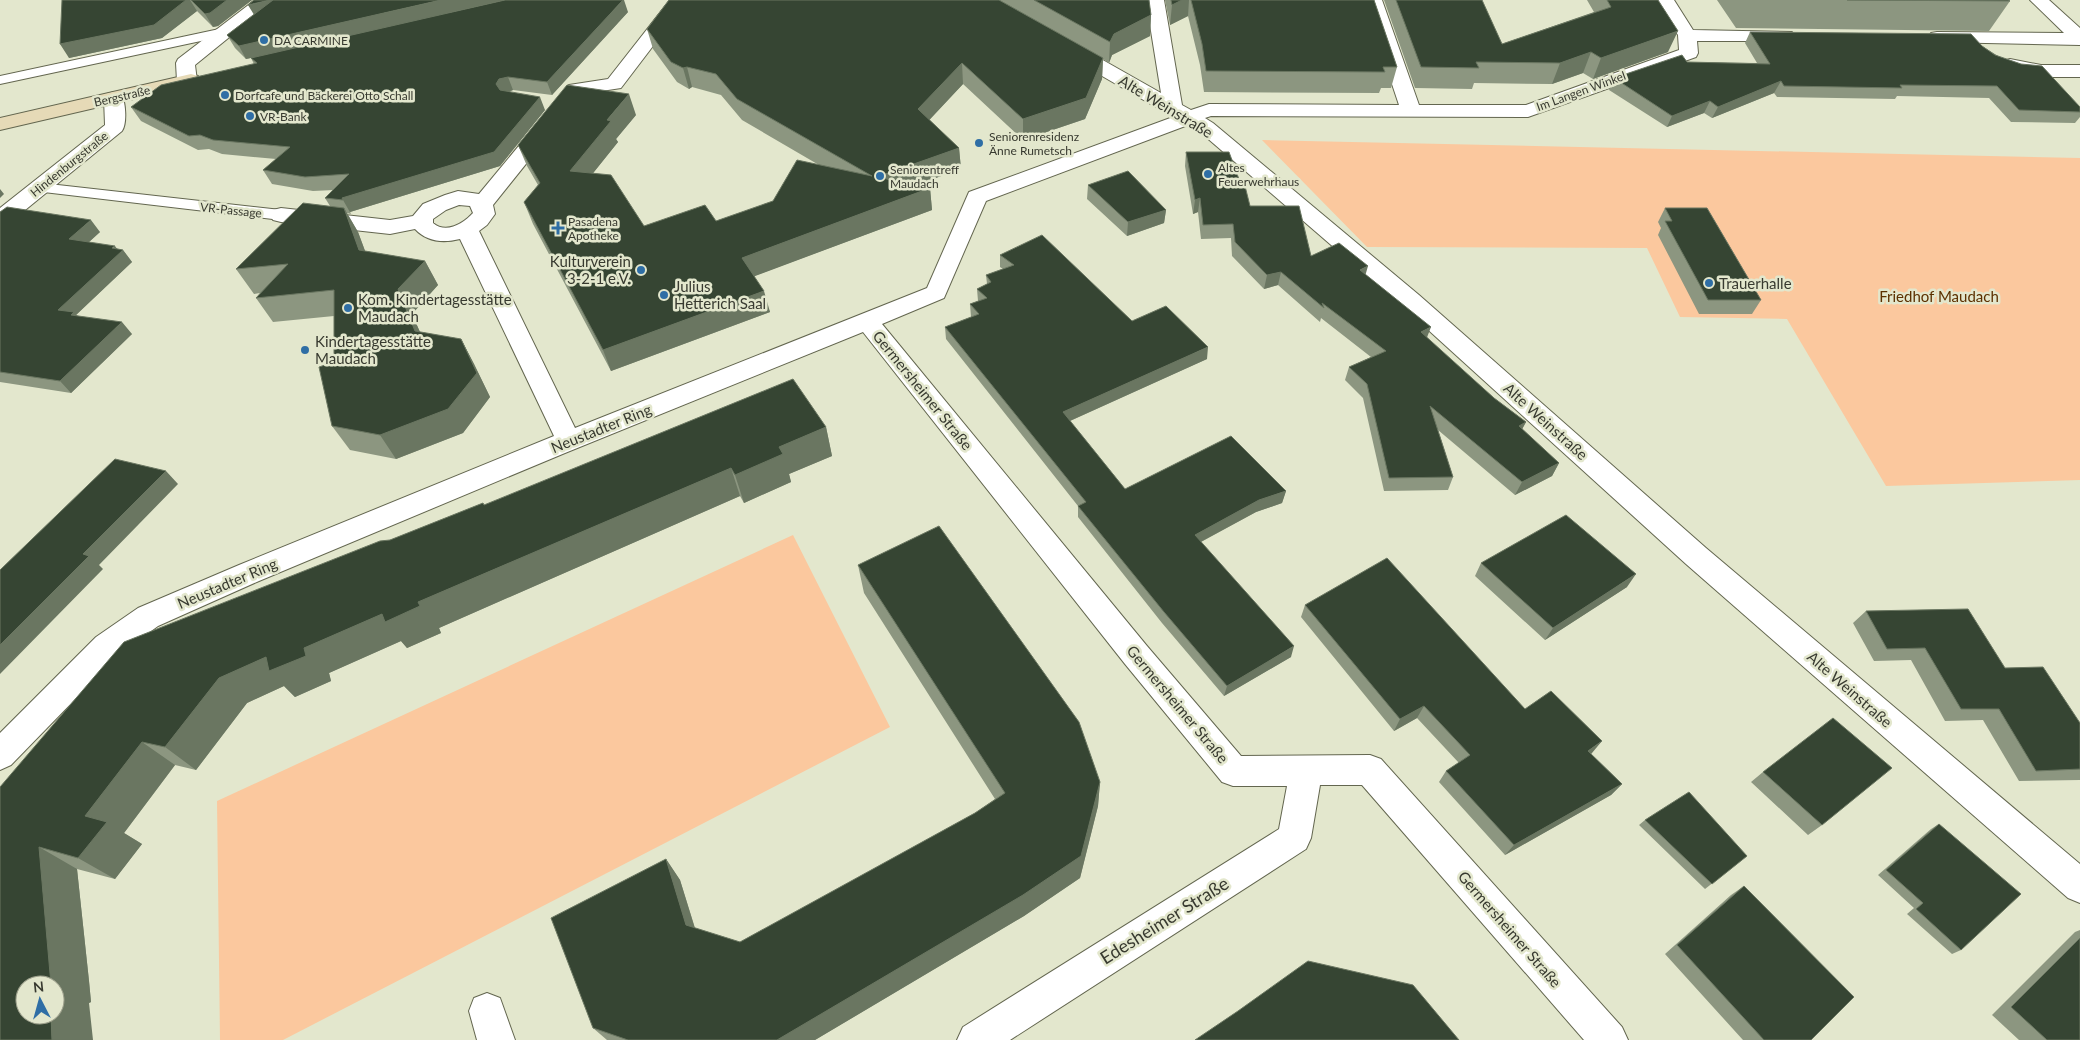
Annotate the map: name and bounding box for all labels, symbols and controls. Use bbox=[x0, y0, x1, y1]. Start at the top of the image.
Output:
place label: DA CARMINE bbox=[274, 33, 348, 48]
marker: DA CARMINE bbox=[258, 34, 270, 46]
street label: Im Langen Winkel bbox=[1534, 68, 1628, 114]
street label: Alte Weinstraße bbox=[1116, 71, 1216, 141]
street label: Bergstraße bbox=[92, 82, 152, 110]
place label: Dorfcafe und Bäckerei Otto Schall bbox=[235, 88, 413, 103]
marker: Dorfcafe und Bäckerei Otto Schall bbox=[219, 89, 231, 101]
place label: VR-Bank bbox=[260, 109, 307, 124]
marker: VR-Bank bbox=[244, 110, 256, 122]
street label: Hindenburgstraße bbox=[27, 128, 111, 200]
place label: Seniorenresidenz Änne Rumetsch bbox=[989, 129, 1080, 158]
marker: Seniorenresidenz Änne Rumetsch bbox=[973, 137, 985, 149]
place label: Altes Feuerwehrhaus bbox=[1218, 160, 1299, 189]
place label: Seniorentreff Maudach bbox=[890, 162, 959, 191]
marker: Altes Feuerwehrhaus bbox=[1202, 168, 1214, 180]
marker: Seniorentreff Maudach bbox=[874, 170, 886, 182]
street label: VR-Passage bbox=[199, 199, 263, 221]
place label: Pasadena Apotheke bbox=[568, 214, 619, 243]
marker: Pasadena Apotheke bbox=[552, 222, 564, 234]
place label: Kulturverein 3-2-1 e.V. bbox=[550, 252, 631, 287]
marker: Kulturverein 3-2-1 e.V. bbox=[635, 264, 647, 276]
place label: Trauerhalle bbox=[1719, 274, 1792, 292]
place label: Julius Hetterich Saal bbox=[674, 277, 766, 312]
marker: Trauerhalle bbox=[1703, 277, 1715, 289]
park label: Friedhof Maudach bbox=[1879, 287, 1999, 305]
marker: Julius Hetterich Saal bbox=[658, 289, 670, 301]
place label: Kom. Kindertagesstätte Maudach bbox=[358, 290, 512, 325]
marker: Kom. Kindertagesstätte Maudach bbox=[342, 302, 354, 314]
street label: Germersheimer Straße bbox=[869, 327, 977, 453]
place label: Kindertagesstätte Maudach bbox=[315, 332, 431, 367]
marker: Kindertagesstätte Maudach bbox=[299, 344, 311, 356]
street label: Alte Weinstraße bbox=[1500, 379, 1592, 463]
street label: Neustadter Ring bbox=[548, 400, 654, 456]
street label: Neustadter Ring bbox=[174, 554, 280, 612]
street label: Germersheimer Straße bbox=[1123, 641, 1233, 767]
street label: Alte Weinstraße bbox=[1804, 647, 1896, 731]
street label: Germersheimer Straße bbox=[1455, 867, 1565, 991]
street label: Edesheimer Straße bbox=[1096, 872, 1232, 968]
north arrow bbox=[15, 975, 65, 1025]
text: N bbox=[32, 978, 45, 996]

